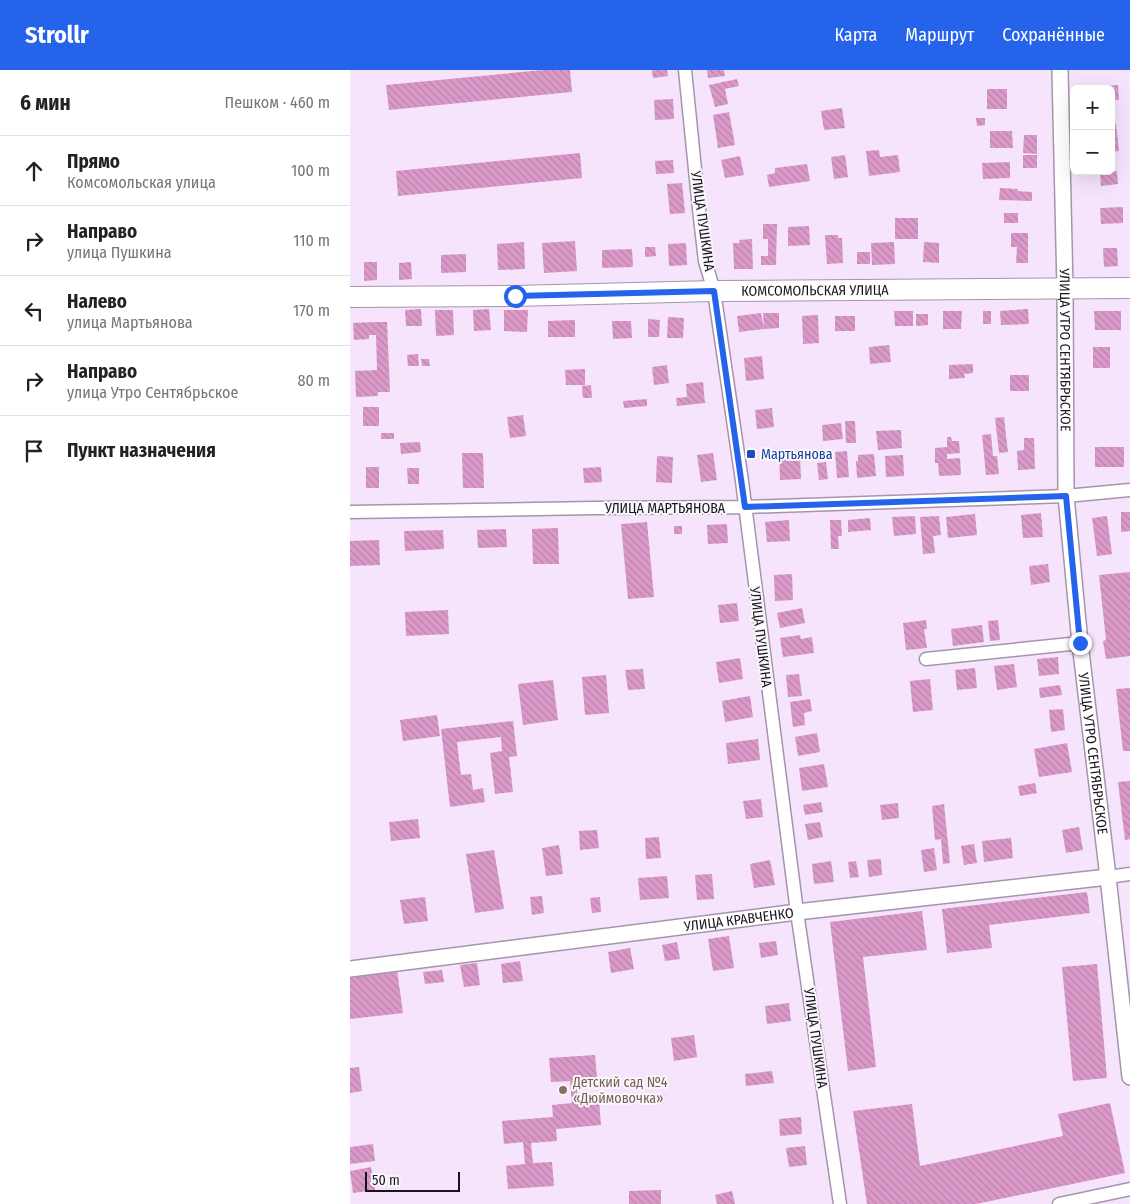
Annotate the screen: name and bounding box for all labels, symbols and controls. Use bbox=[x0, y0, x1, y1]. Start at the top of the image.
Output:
text: Strollr bbox=[25, 21, 89, 49]
text: Карта bbox=[834, 24, 877, 46]
text: Маршрут bbox=[905, 24, 974, 46]
text: Сохранённые bbox=[1002, 24, 1105, 46]
map controls bbox=[1070, 85, 1115, 175]
button: + bbox=[1070, 85, 1115, 130]
text: 6 мин bbox=[20, 90, 71, 116]
text: Пешком · 460 m bbox=[225, 93, 330, 112]
button: − bbox=[1070, 130, 1115, 175]
text: Прямо bbox=[67, 150, 120, 173]
icon: ahead bbox=[20, 157, 48, 185]
text: 100 m bbox=[291, 161, 330, 180]
street label: УЛИЦА ПУШКИНА bbox=[687, 169, 718, 273]
text: Комсомольская улица bbox=[67, 173, 216, 192]
text: Направо bbox=[67, 220, 137, 243]
icon: right bbox=[20, 227, 48, 255]
text: 110 m bbox=[293, 231, 330, 250]
text: улица Пушкина bbox=[67, 243, 172, 262]
street label: УЛИЦА УТРО СЕНТЯБРЬСКОЕ bbox=[1056, 267, 1074, 432]
street label: КОМСОМОЛЬСКАЯ УЛИЦА bbox=[741, 282, 889, 300]
route start bbox=[504, 285, 527, 308]
text: Налево bbox=[67, 290, 127, 313]
icon: left bbox=[20, 297, 48, 325]
text: 170 m bbox=[293, 301, 330, 320]
text: улица Мартьянова bbox=[67, 313, 193, 332]
text: Направо bbox=[67, 360, 137, 383]
icon: right bbox=[20, 367, 48, 395]
text: 80 m bbox=[298, 371, 330, 390]
text: улица Утро Сентябрьское bbox=[67, 383, 238, 402]
icon: arrive bbox=[20, 437, 48, 465]
text: Пункт назначения bbox=[67, 439, 216, 462]
place label: Мартьянова bbox=[761, 446, 833, 463]
marker: Мартьянова bbox=[745, 448, 757, 460]
street label: УЛИЦА МАРТЬЯНОВА bbox=[604, 500, 726, 517]
street label: УЛИЦА ПУШКИНА bbox=[746, 585, 775, 689]
route end bbox=[1069, 632, 1092, 655]
street label: УЛИЦА УТРО СЕНТЯБРЬСКОЕ bbox=[1074, 671, 1111, 836]
street label: УЛИЦА КРАВЧЕНКО bbox=[682, 904, 795, 935]
street label: УЛИЦА ПУШКИНА bbox=[800, 986, 831, 1090]
place label: Детский сад №4 «Дюймовочка» bbox=[572, 1074, 668, 1107]
marker: Детский сад №4 «Дюймовочка» bbox=[557, 1084, 569, 1096]
scale bar bbox=[365, 1169, 460, 1192]
text: 50 m bbox=[372, 1172, 400, 1189]

